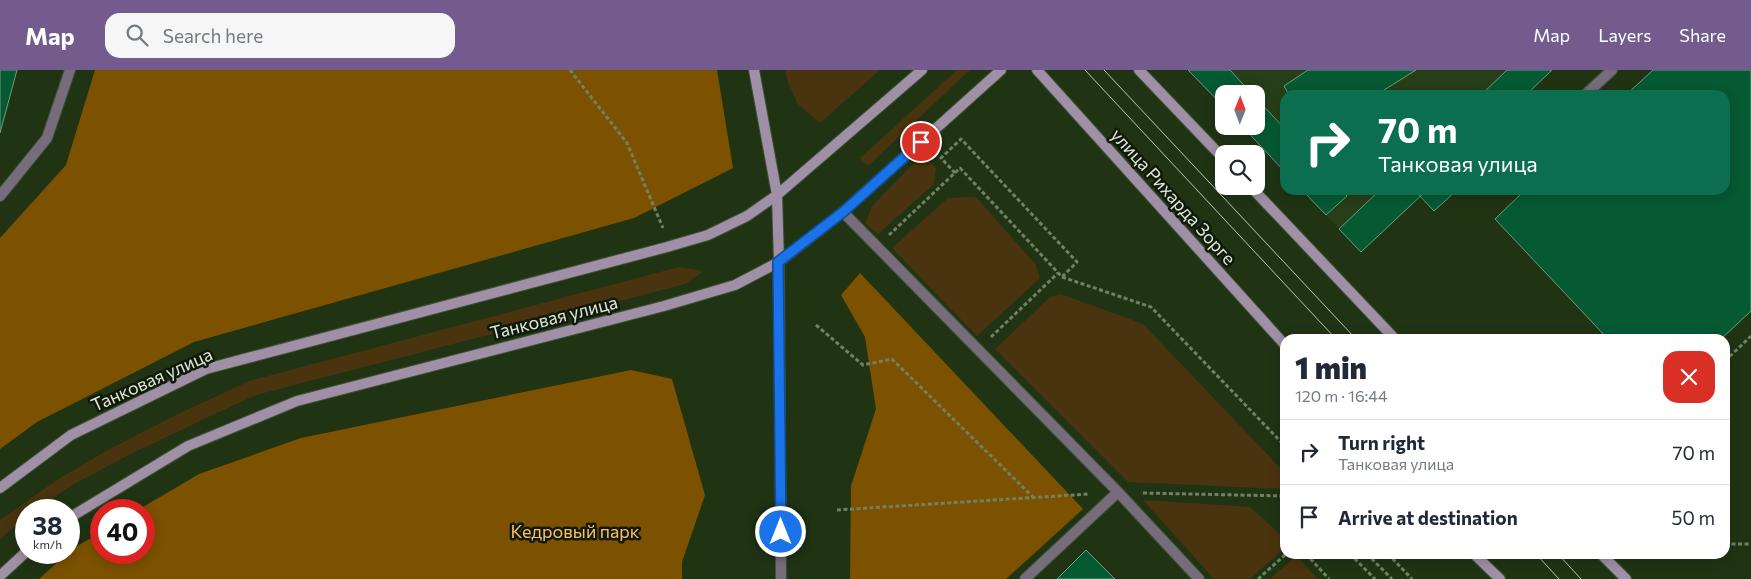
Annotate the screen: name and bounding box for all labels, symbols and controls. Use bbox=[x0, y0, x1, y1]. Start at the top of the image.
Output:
search box bbox=[105, 13, 455, 58]
text: Map bbox=[25, 21, 75, 50]
icon: search bbox=[123, 21, 151, 49]
text: Search here bbox=[163, 24, 263, 47]
text: Map bbox=[1533, 24, 1570, 46]
text: Layers bbox=[1598, 24, 1651, 46]
text: Share bbox=[1679, 24, 1726, 46]
north arrow bbox=[1215, 85, 1265, 135]
map controls bbox=[1215, 85, 1265, 195]
text: 70 m bbox=[1378, 107, 1458, 150]
icon: right bbox=[1295, 110, 1360, 175]
pin bbox=[900, 121, 942, 163]
street label: улица Рихарда Зорге bbox=[1107, 124, 1241, 269]
icon: arrive bbox=[907, 128, 935, 156]
button: search bbox=[1215, 145, 1265, 195]
text: Танковая улица bbox=[1378, 150, 1538, 177]
street label: Танковая улица bbox=[488, 291, 620, 343]
street label: Танковая улица bbox=[87, 342, 216, 416]
text: 1 min bbox=[1295, 348, 1367, 385]
button: close bbox=[1663, 351, 1715, 403]
text: 120 m · 16:44 bbox=[1295, 386, 1388, 405]
text: Turn right bbox=[1338, 431, 1425, 454]
icon: right bbox=[1295, 438, 1323, 466]
text: 70 m bbox=[1672, 441, 1715, 464]
text: Танковая улица bbox=[1338, 454, 1454, 473]
speed limit sign: 40 bbox=[90, 499, 155, 564]
icon: arrive bbox=[1295, 503, 1323, 531]
position arrow bbox=[754, 505, 806, 557]
text: Arrive at destination bbox=[1338, 506, 1518, 529]
text: 50 m bbox=[1671, 506, 1715, 529]
text: 38 bbox=[32, 510, 63, 540]
park label: Кедровый парк bbox=[511, 520, 640, 542]
text: km/h bbox=[33, 537, 62, 551]

